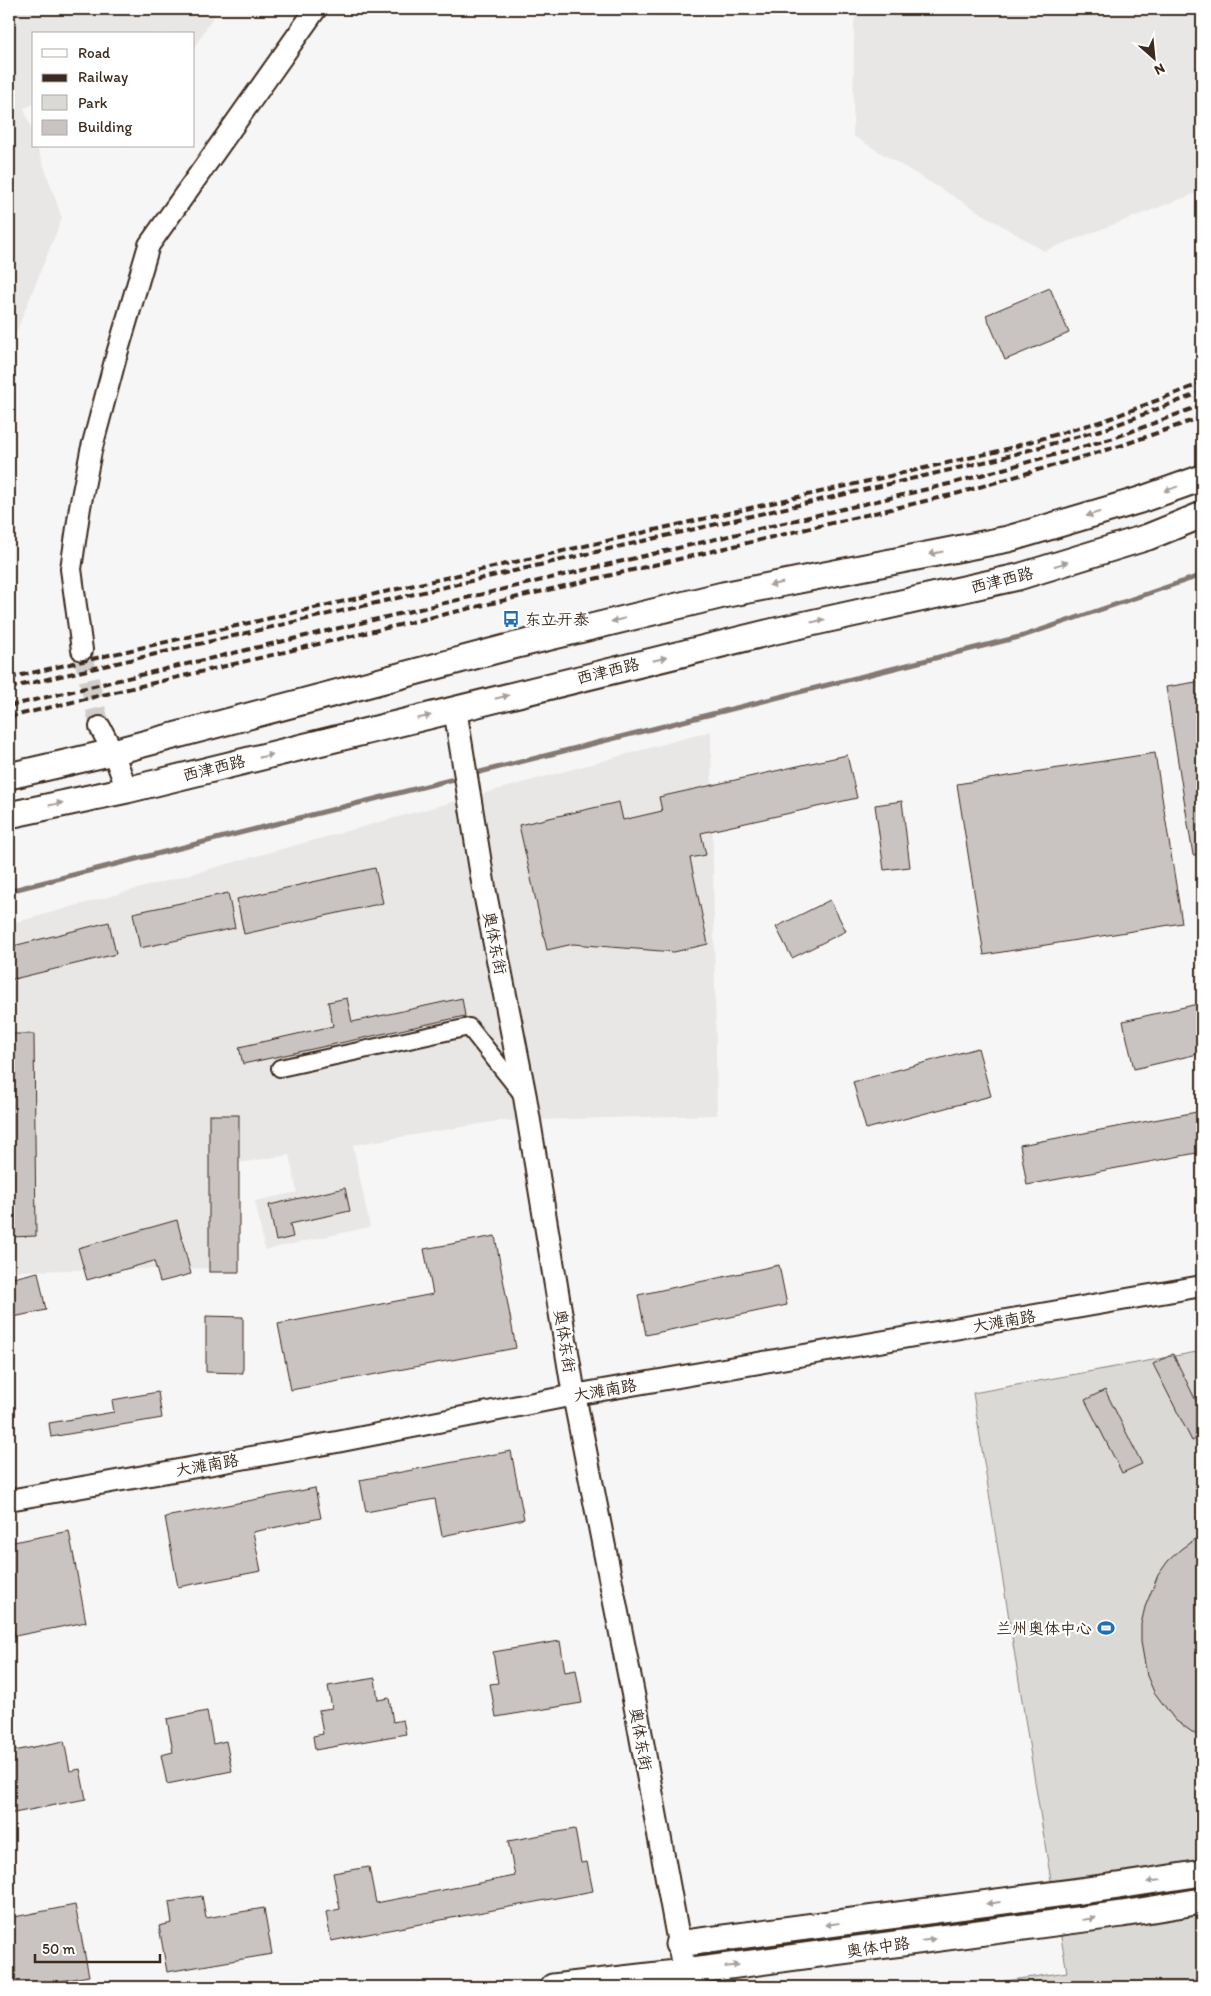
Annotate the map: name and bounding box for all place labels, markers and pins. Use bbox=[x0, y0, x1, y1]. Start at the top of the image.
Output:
bus stop icon: 东立开泰 bbox=[501, 609, 521, 629]
place label: 东立开泰 bbox=[525, 610, 590, 629]
sports icon: 兰州奥体中心 bbox=[1096, 1618, 1116, 1638]
place label: 兰州奥体中心 bbox=[996, 1619, 1092, 1638]

